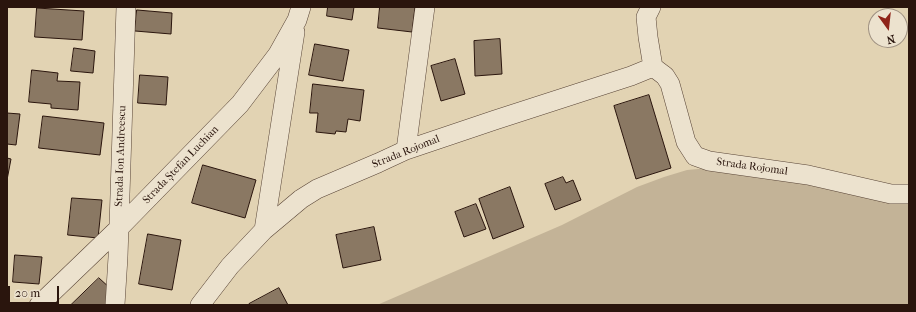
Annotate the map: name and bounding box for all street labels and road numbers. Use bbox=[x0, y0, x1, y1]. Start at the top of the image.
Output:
street label: Strada Ion Andreescu bbox=[113, 105, 129, 207]
street label: Strada Ștefan Luchian bbox=[140, 123, 222, 207]
street label: Strada Rojomal bbox=[370, 132, 442, 172]
street label: Strada Rojomal bbox=[716, 155, 788, 179]

